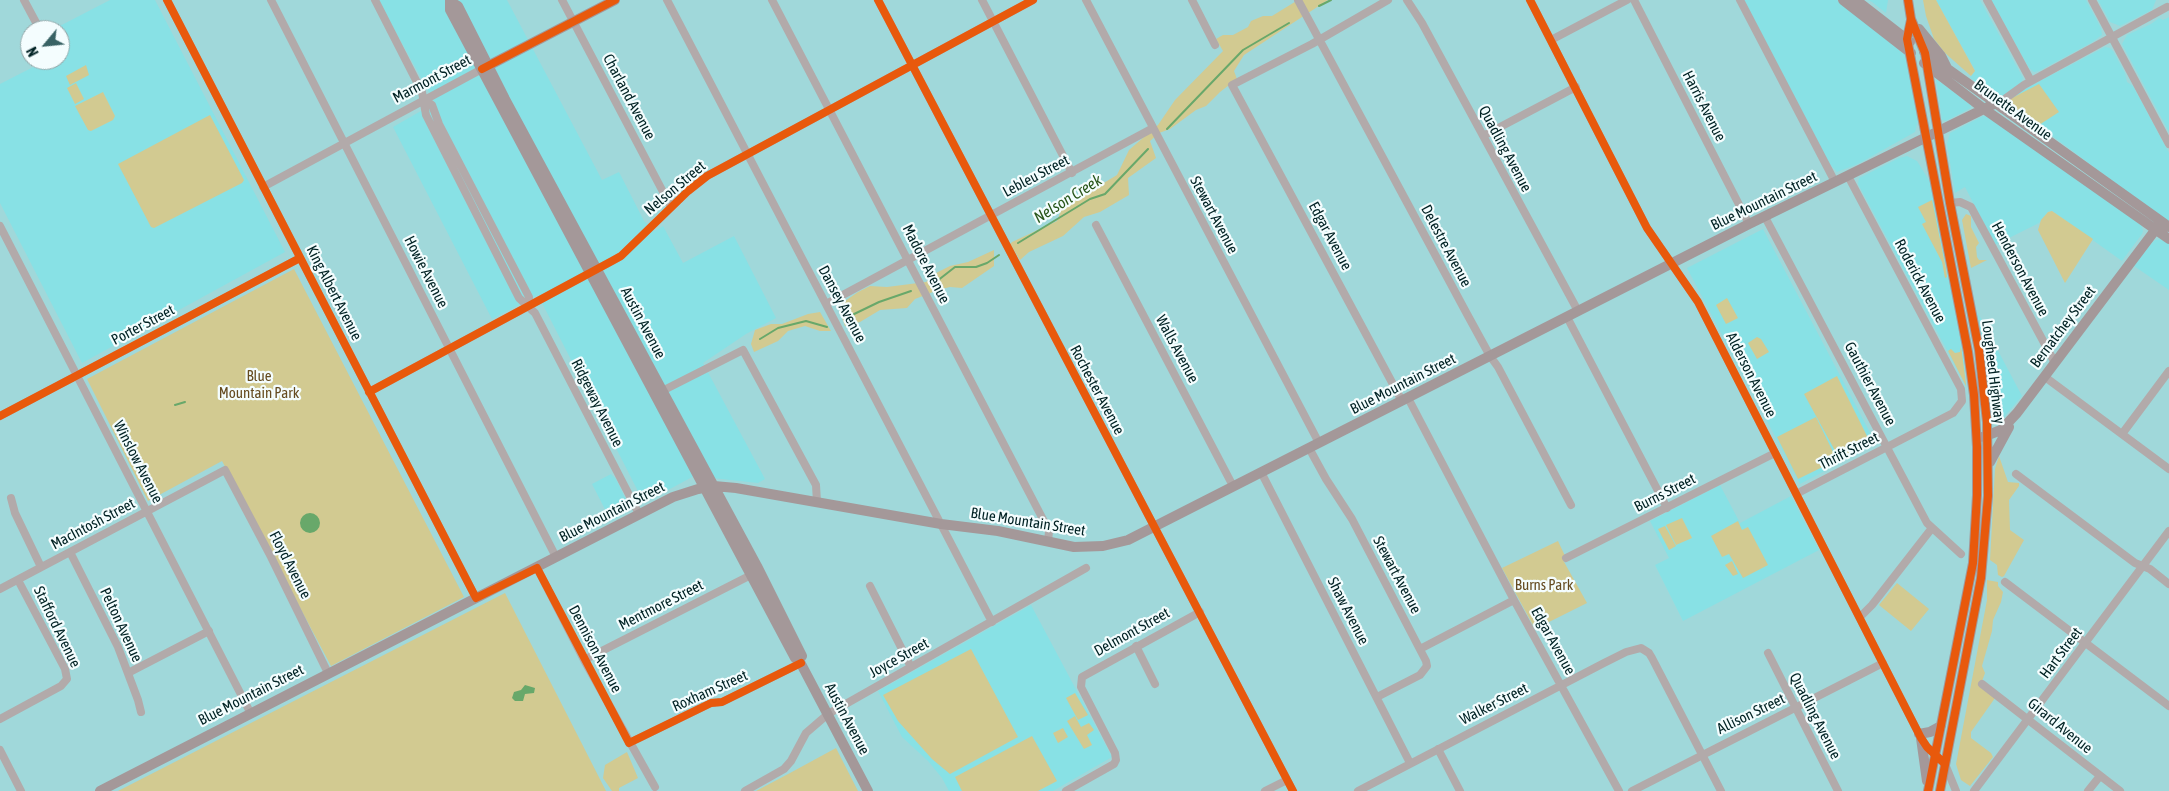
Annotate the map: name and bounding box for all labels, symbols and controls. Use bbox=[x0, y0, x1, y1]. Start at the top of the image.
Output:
north arrow bbox=[20, 20, 70, 70]
text: N bbox=[24, 44, 42, 59]
street label: Marmont Street bbox=[390, 51, 474, 107]
street label: Charland Avenue bbox=[599, 51, 659, 143]
street label: Harris Avenue bbox=[1679, 68, 1729, 144]
street label: Brunette Avenue bbox=[1971, 76, 2055, 144]
street label: Quadling Avenue bbox=[1475, 103, 1535, 195]
street label: Lebleu Street bbox=[1000, 151, 1072, 201]
street label: Nelson Street bbox=[641, 157, 709, 219]
street label: Blue Mountain Street bbox=[1708, 168, 1820, 234]
water label: Nelson Creek bbox=[1030, 171, 1106, 227]
street label: Stewart Avenue bbox=[1186, 173, 1242, 257]
street label: Edgar Avenue bbox=[1305, 199, 1355, 273]
street label: Delestre Avenue bbox=[1417, 202, 1475, 290]
street label: Henderson Avenue bbox=[1988, 219, 2052, 319]
street label: Madore Avenue bbox=[898, 222, 954, 306]
street label: Howie Avenue bbox=[400, 233, 452, 311]
street label: Roderick Avenue bbox=[1890, 236, 1950, 326]
street label: King Albert Avenue bbox=[302, 243, 366, 343]
street label: Dansey Avenue bbox=[814, 263, 870, 345]
street label: Bernatchey Street bbox=[2027, 283, 2099, 371]
street label: Austin Avenue bbox=[617, 284, 669, 362]
street label: Porter Street bbox=[108, 301, 178, 349]
street label: Walls Avenue bbox=[1152, 312, 1202, 386]
street label: Lougheed Highway bbox=[1978, 319, 2008, 425]
street label: Alderson Avenue bbox=[1722, 330, 1780, 420]
street label: Gauthier Avenue bbox=[1840, 339, 1900, 429]
street label: Rochester Avenue bbox=[1066, 342, 1128, 438]
street label: Blue Mountain Street bbox=[1347, 350, 1459, 418]
street label: Ridgeway Avenue bbox=[567, 356, 627, 450]
park label: Blue Mountain Park bbox=[219, 367, 299, 402]
street label: Winslow Avenue bbox=[110, 418, 166, 506]
street label: Thrift Street bbox=[1816, 428, 1882, 474]
street label: Burns Street bbox=[1631, 470, 1699, 516]
street label: Blue Mountain Street bbox=[556, 478, 668, 546]
street label: MacIntosh Street bbox=[48, 494, 138, 554]
street label: Blue Mountain Street bbox=[969, 504, 1087, 540]
street label: Floyd Avenue bbox=[265, 528, 315, 602]
street label: Stewart Avenue bbox=[1369, 533, 1425, 617]
street label: Shaw Avenue bbox=[1323, 574, 1373, 648]
street label: Mentmore Street bbox=[616, 576, 706, 634]
park label: Burns Park bbox=[1515, 576, 1573, 594]
street label: Stafford Avenue bbox=[30, 584, 84, 670]
street label: Pelton Avenue bbox=[96, 585, 146, 665]
street label: Dennison Avenue bbox=[564, 602, 626, 696]
street label: Delmont Street bbox=[1091, 604, 1173, 660]
street label: Edgar Avenue bbox=[1527, 604, 1579, 678]
street label: Hart Street bbox=[2036, 624, 2086, 682]
street label: Joyce Street bbox=[866, 634, 932, 682]
street label: Blue Mountain Street bbox=[195, 661, 307, 729]
street label: Roxham Street bbox=[670, 666, 750, 716]
street label: Quadling Avenue bbox=[1785, 670, 1845, 762]
street label: Walker Street bbox=[1457, 679, 1531, 729]
street label: Austin Avenue bbox=[821, 680, 873, 758]
street label: Allison Street bbox=[1714, 690, 1788, 738]
street label: Girard Avenue bbox=[2024, 695, 2096, 757]

